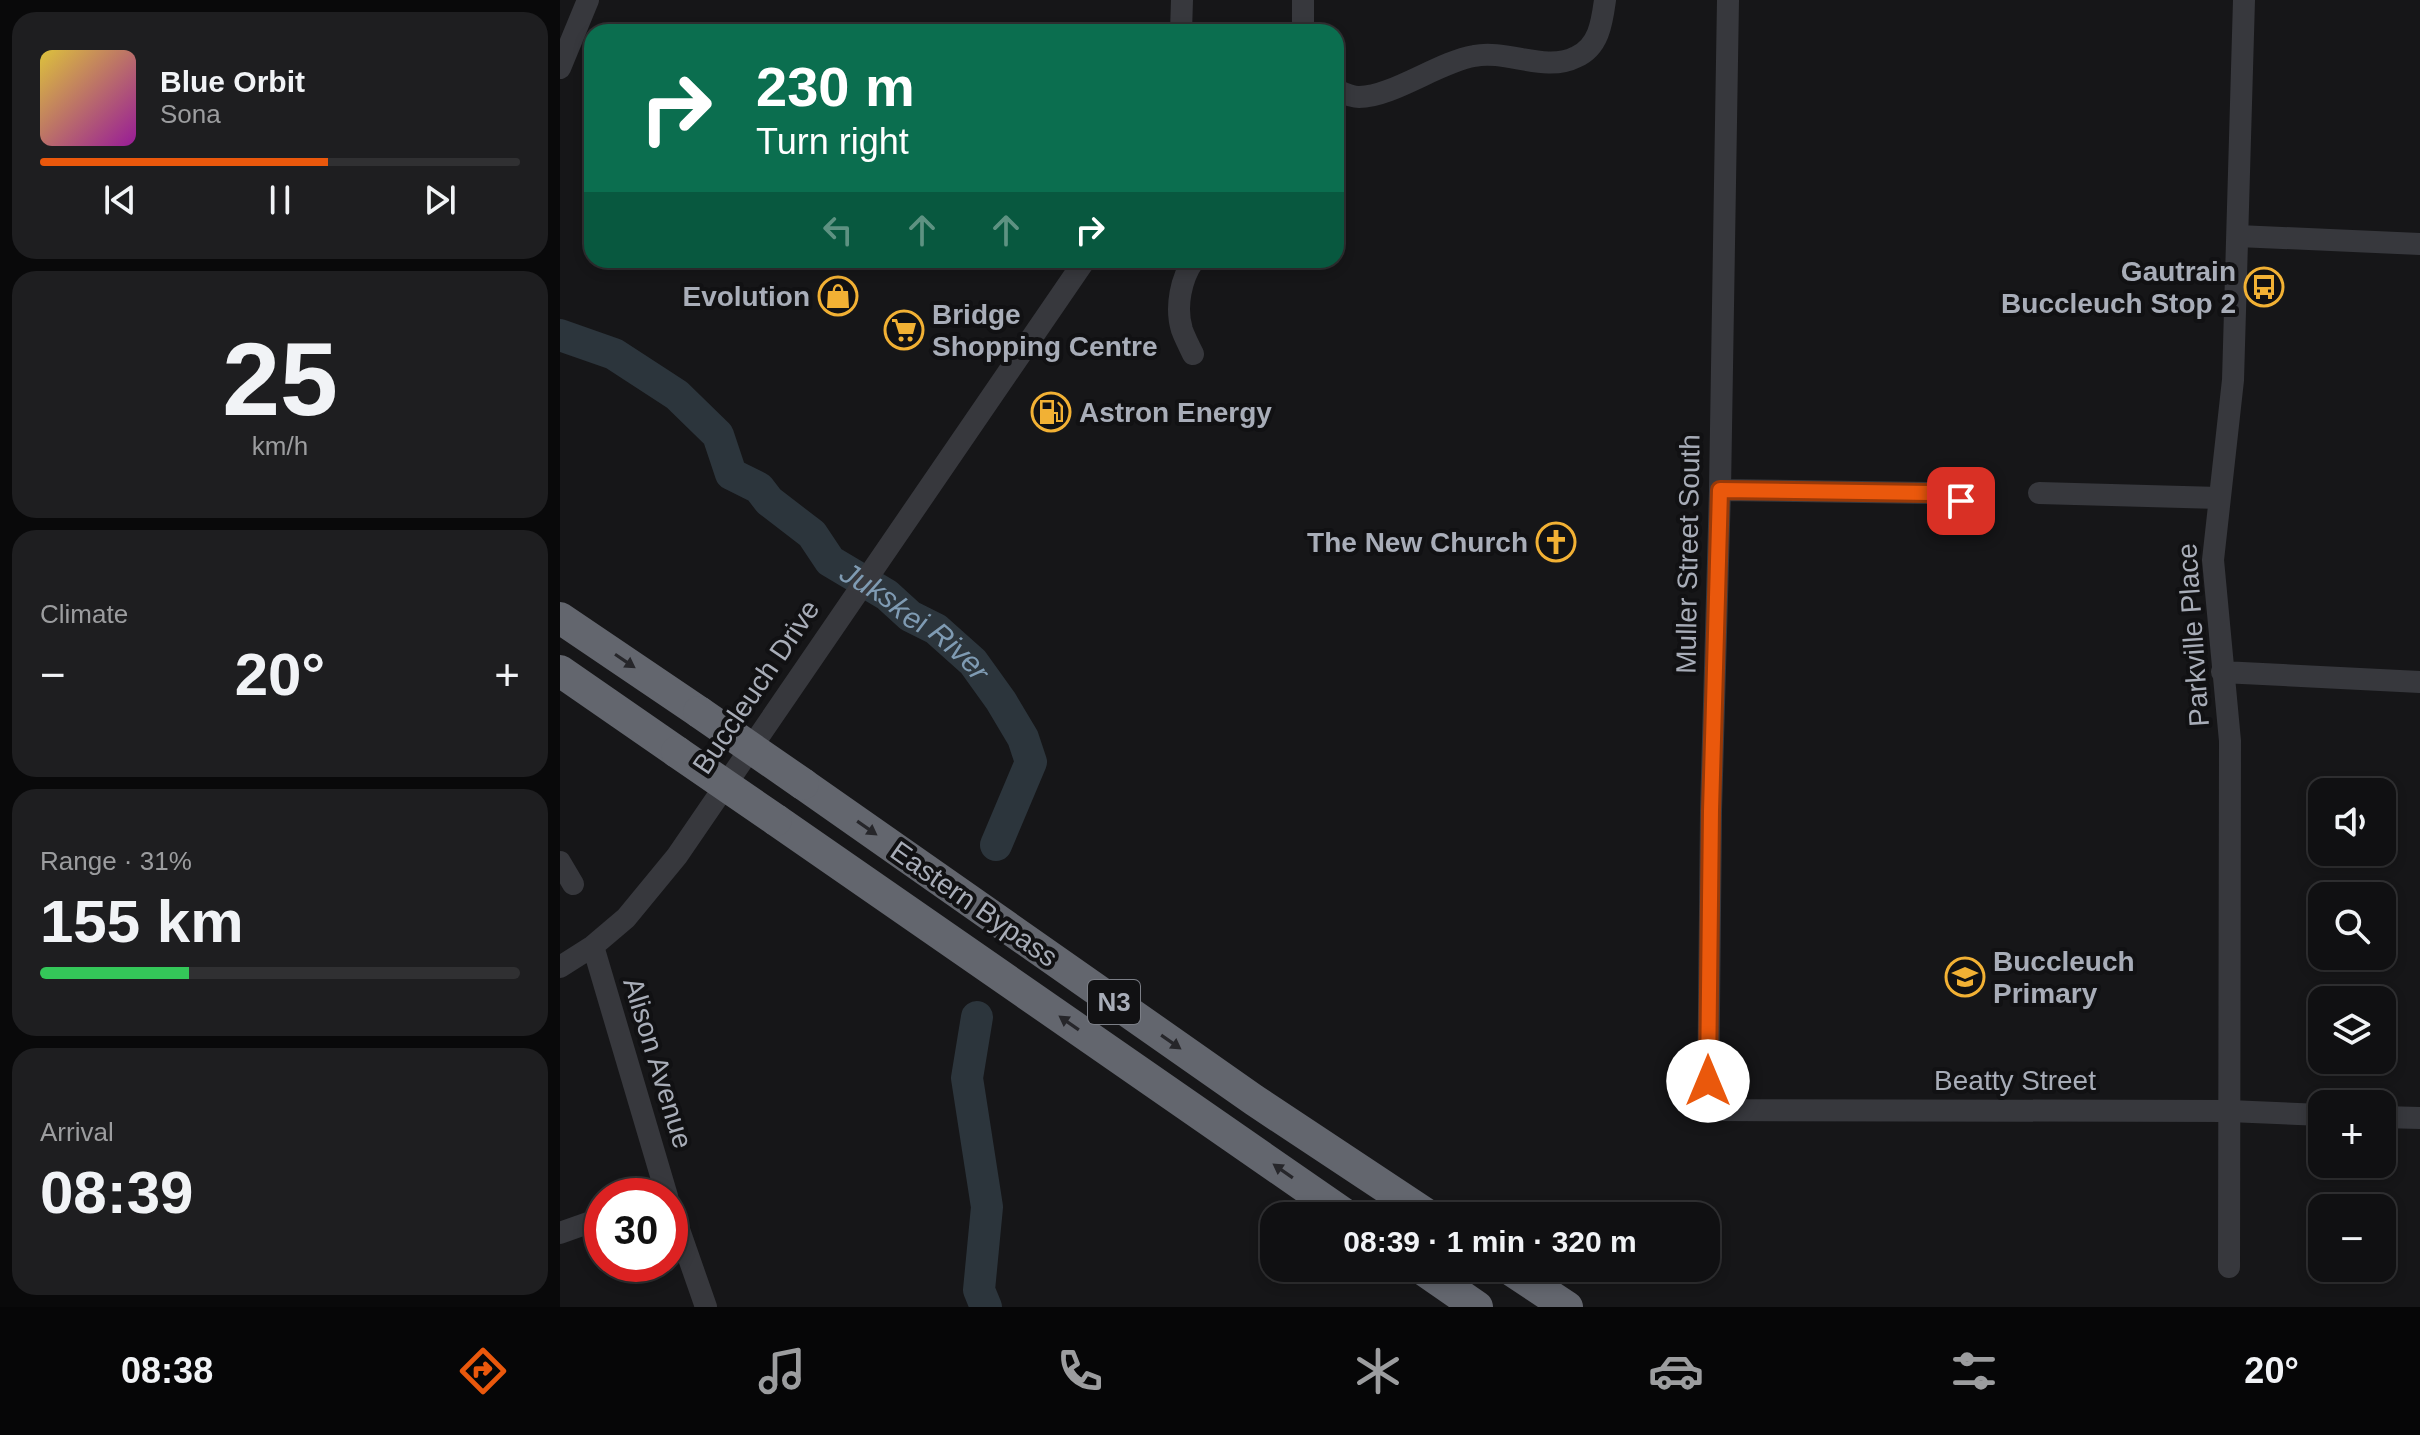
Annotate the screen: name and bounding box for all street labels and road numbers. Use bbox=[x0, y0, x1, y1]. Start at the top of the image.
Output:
street label: Muller Street South bbox=[1670, 434, 1706, 674]
street label: Parkville Place bbox=[2171, 542, 2215, 728]
street label: Buccleuch Drive bbox=[687, 594, 825, 780]
street label: Eastern Bypass bbox=[885, 835, 1063, 973]
street label: Alison Avenue bbox=[617, 974, 699, 1152]
road number: N3 bbox=[1088, 980, 1140, 1024]
street label: Beatty Street bbox=[1934, 1065, 2096, 1096]

